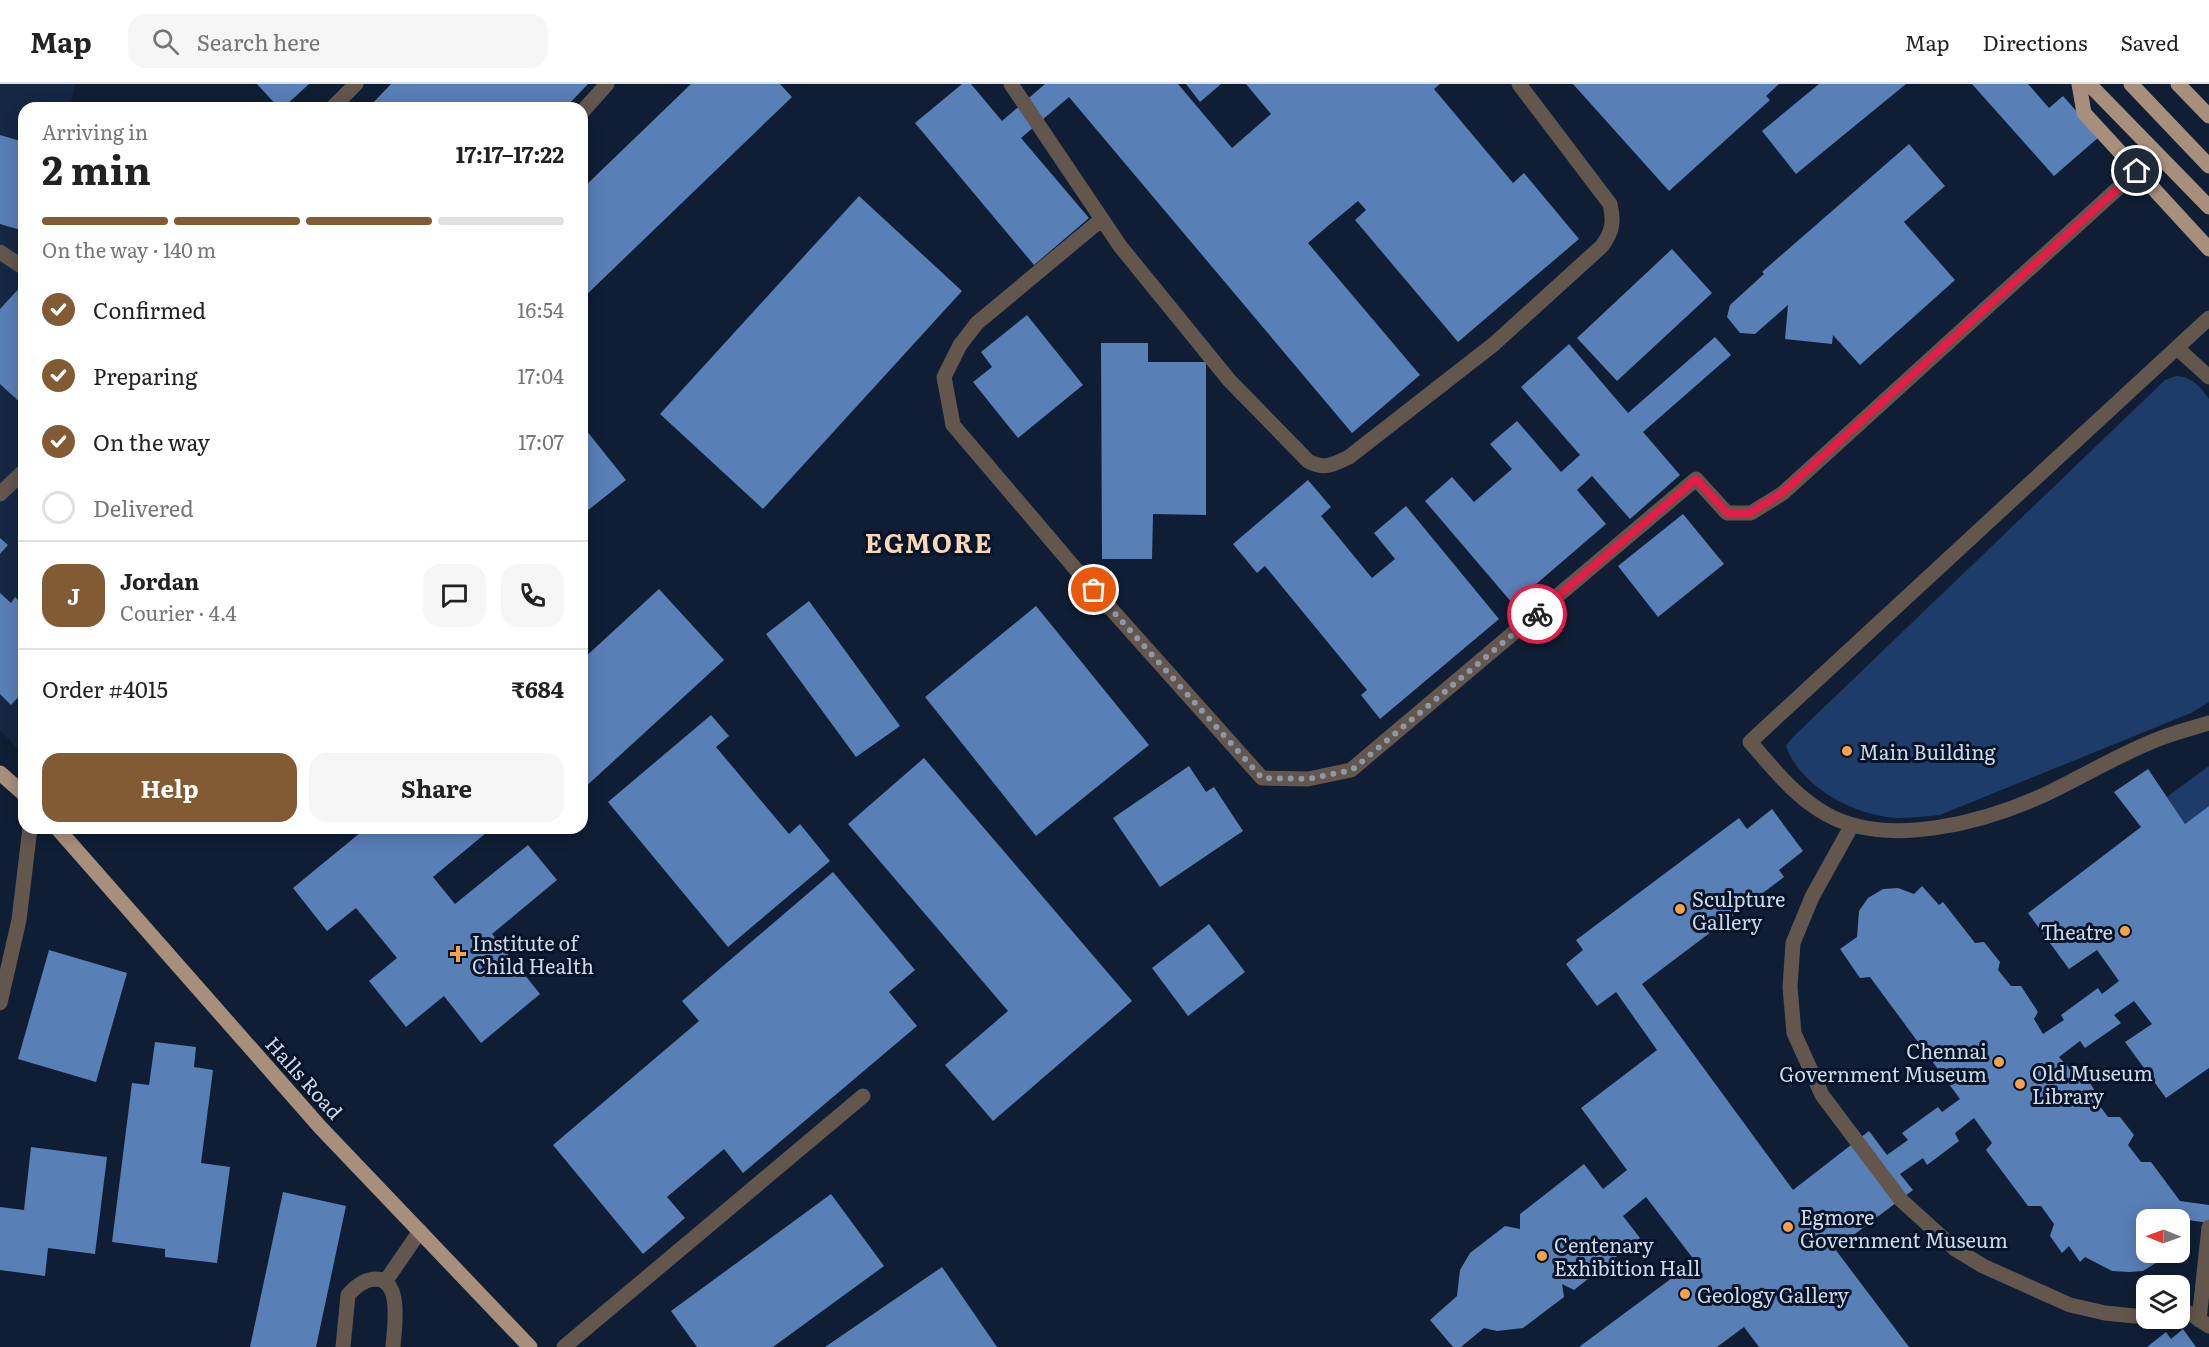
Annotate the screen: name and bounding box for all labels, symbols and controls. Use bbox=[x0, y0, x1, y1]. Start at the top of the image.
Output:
search box bbox=[128, 14, 548, 68]
text: Map bbox=[30, 20, 92, 62]
icon: search bbox=[149, 25, 182, 58]
text: Search here bbox=[197, 25, 320, 58]
text: Map bbox=[1905, 26, 1950, 57]
text: Directions bbox=[1983, 26, 2088, 57]
text: Saved bbox=[2121, 26, 2179, 57]
text: Arriving in bbox=[42, 116, 148, 146]
text: 17:17–17:22 bbox=[456, 137, 564, 170]
text: 2 min bbox=[42, 139, 151, 197]
pin bbox=[2111, 145, 2162, 196]
icon: home bbox=[2120, 154, 2153, 187]
text: On the way · 140 m bbox=[42, 234, 216, 264]
icon: check bbox=[42, 293, 75, 326]
text: Confirmed bbox=[93, 293, 206, 326]
text: 16:54 bbox=[517, 294, 564, 324]
icon: check bbox=[42, 359, 75, 392]
text: Preparing bbox=[93, 359, 197, 392]
text: 17:04 bbox=[517, 360, 564, 390]
icon: check bbox=[42, 425, 75, 458]
text: On the way bbox=[93, 425, 210, 458]
text: 17:07 bbox=[518, 426, 564, 456]
text: Delivered bbox=[93, 491, 194, 524]
district label: EGMORE bbox=[865, 522, 993, 561]
text: Jordan bbox=[120, 564, 199, 597]
button: chat bbox=[423, 564, 486, 627]
button: phone bbox=[501, 564, 564, 627]
pin bbox=[1068, 564, 1119, 615]
icon: bag bbox=[1077, 573, 1110, 606]
text: J bbox=[67, 579, 80, 612]
courier bbox=[1507, 584, 1567, 644]
text: Courier · 4.4 bbox=[120, 597, 237, 627]
icon: bike bbox=[1521, 598, 1554, 631]
text: Order #4015 bbox=[42, 672, 168, 705]
text: ₹684 bbox=[511, 672, 564, 705]
place label: Main Building bbox=[1859, 736, 1997, 766]
marker: Main Building bbox=[1840, 744, 1854, 758]
button: Help bbox=[42, 753, 297, 822]
button: Share bbox=[309, 753, 564, 822]
place label: Sculpture Gallery bbox=[1692, 883, 1785, 936]
marker: Sculpture Gallery bbox=[1673, 902, 1687, 916]
place label: Theatre bbox=[2041, 916, 2113, 946]
marker: Theatre bbox=[2118, 924, 2132, 938]
place label: Institute of Child Health bbox=[472, 927, 594, 980]
marker: Institute of Child Health bbox=[449, 945, 467, 963]
street label: Halls Road bbox=[260, 1029, 350, 1125]
place label: Chennai Government Museum bbox=[1779, 1035, 1987, 1088]
marker: Chennai Government Museum bbox=[1992, 1055, 2006, 1069]
place label: Old Museum Library bbox=[2032, 1057, 2153, 1110]
marker: Old Museum Library bbox=[2013, 1077, 2027, 1091]
place label: Egmore Government Museum bbox=[1800, 1201, 2008, 1254]
north arrow bbox=[2136, 1209, 2190, 1263]
map controls bbox=[2136, 1209, 2190, 1329]
marker: Egmore Government Museum bbox=[1781, 1220, 1795, 1234]
place label: Centenary Exhibition Hall bbox=[1554, 1229, 1701, 1282]
marker: Centenary Exhibition Hall bbox=[1535, 1249, 1549, 1263]
button: layers bbox=[2136, 1275, 2190, 1329]
place label: Geology Gallery bbox=[1697, 1279, 1849, 1309]
marker: Geology Gallery bbox=[1678, 1287, 1692, 1301]

